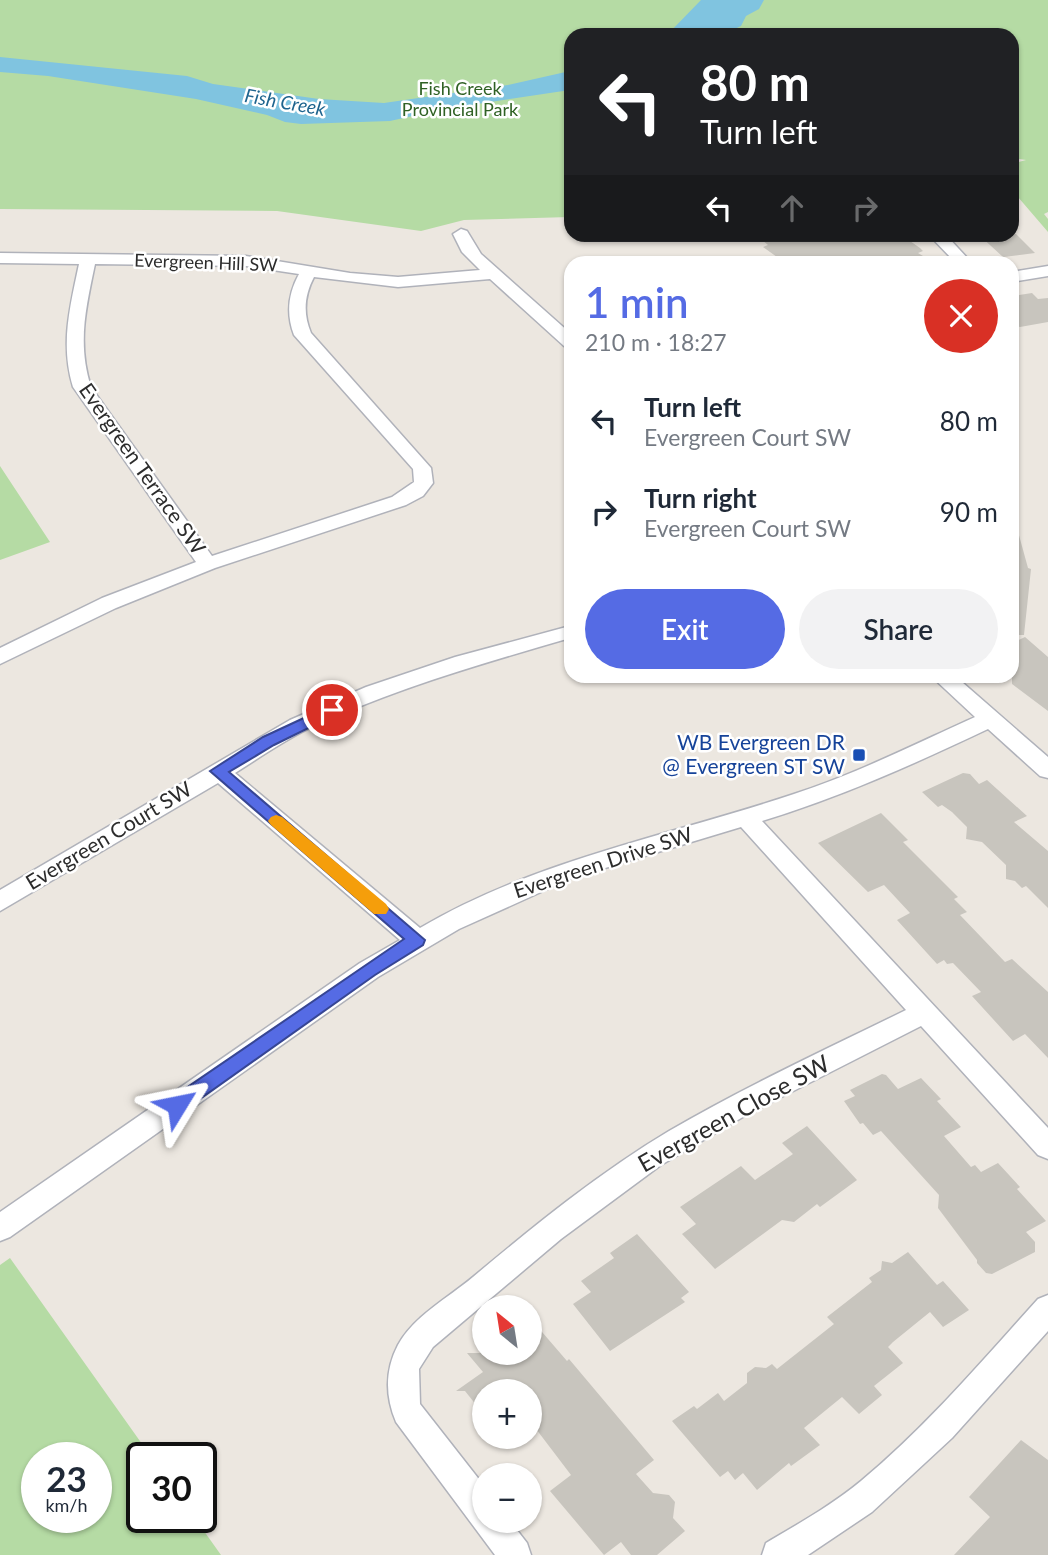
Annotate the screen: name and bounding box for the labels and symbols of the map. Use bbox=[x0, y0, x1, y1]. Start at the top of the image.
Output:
park label: Fish Creek Provincial Park bbox=[402, 77, 519, 120]
water label: Fish Creek bbox=[243, 83, 328, 120]
street label: Evergreen Hill SW bbox=[134, 249, 278, 276]
street label: Evergreen Terrace SW bbox=[75, 378, 212, 559]
pin bbox=[302, 680, 362, 740]
place label: WB Evergreen DR @ Evergreen ST SW bbox=[662, 729, 846, 778]
marker: WB Evergreen DR @ Evergreen ST SW bbox=[851, 747, 867, 763]
street label: Evergreen Court SW bbox=[21, 775, 196, 894]
street label: Evergreen Drive SW bbox=[510, 821, 695, 902]
street label: Evergreen Close SW bbox=[632, 1048, 834, 1177]
position arrow bbox=[140, 1068, 214, 1142]
north arrow bbox=[472, 1295, 542, 1365]
speed limit sign: 30 bbox=[126, 1442, 217, 1533]

